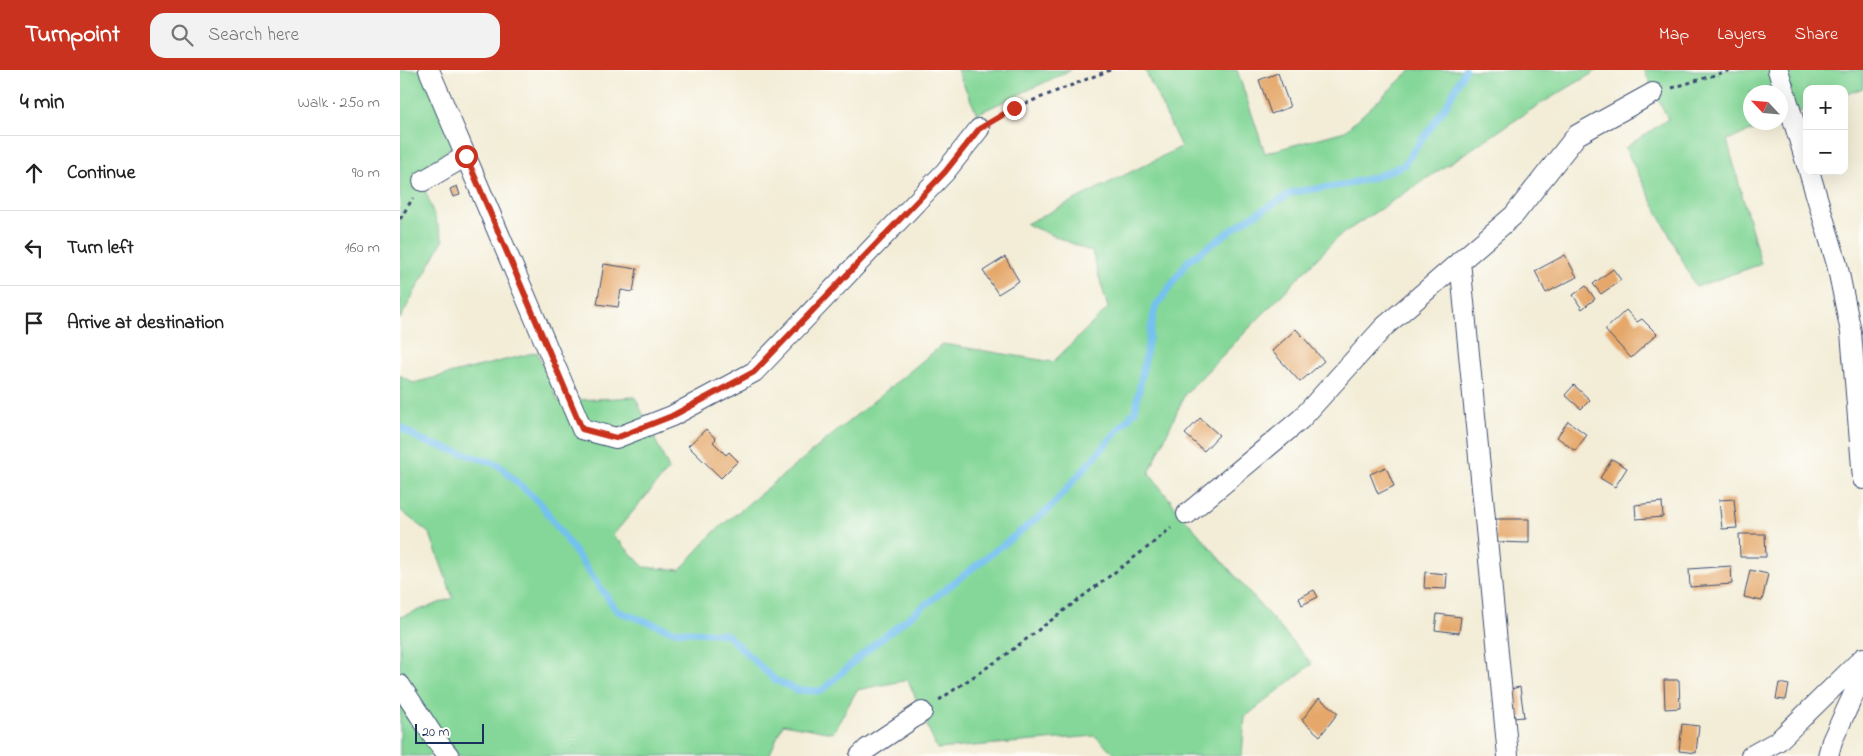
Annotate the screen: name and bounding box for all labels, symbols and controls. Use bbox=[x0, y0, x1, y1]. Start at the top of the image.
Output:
search box bbox=[150, 13, 500, 58]
text: Turnpoint bbox=[25, 18, 120, 53]
icon: search bbox=[168, 21, 196, 49]
text: Search here bbox=[208, 22, 299, 49]
text: Map bbox=[1659, 22, 1689, 48]
text: Layers bbox=[1717, 22, 1767, 48]
text: Share bbox=[1795, 22, 1838, 48]
north arrow bbox=[1743, 85, 1788, 130]
map controls bbox=[1803, 85, 1848, 175]
button: + bbox=[1803, 85, 1848, 130]
text: 4 min bbox=[20, 88, 64, 118]
text: Walk · 250 m bbox=[297, 91, 380, 115]
route end bbox=[1003, 97, 1026, 120]
button: − bbox=[1803, 130, 1848, 175]
route start bbox=[455, 145, 478, 168]
icon: ahead bbox=[20, 159, 48, 187]
text: Continue bbox=[67, 160, 135, 187]
text: 90 m bbox=[352, 161, 380, 185]
icon: left bbox=[20, 234, 48, 262]
text: Turn left bbox=[67, 235, 134, 262]
text: 160 m bbox=[345, 236, 380, 260]
icon: arrive bbox=[20, 309, 48, 337]
text: Arrive at destination bbox=[67, 310, 224, 337]
scale bar bbox=[415, 721, 484, 744]
text: 20 m bbox=[422, 722, 449, 743]

